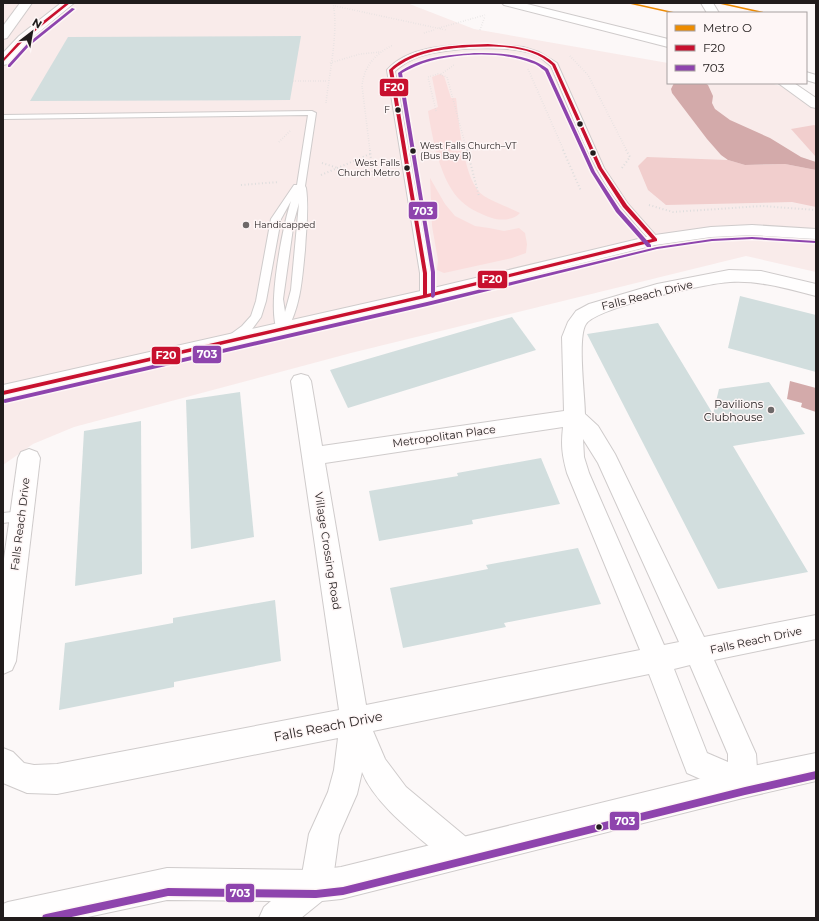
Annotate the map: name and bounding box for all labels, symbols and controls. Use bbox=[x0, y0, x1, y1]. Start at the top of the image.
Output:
north arrow bbox=[12, 12, 52, 52]
legend bbox=[667, 12, 807, 84]
text: N bbox=[30, 15, 45, 32]
text: Metro O bbox=[703, 20, 752, 35]
text: F20 bbox=[703, 40, 725, 55]
text: 703 bbox=[703, 60, 725, 75]
line badge: F20 bbox=[379, 78, 409, 97]
text: F20 bbox=[383, 80, 405, 94]
place label: F bbox=[384, 104, 390, 115]
marker: F bbox=[393, 105, 403, 115]
unlabelled marker bbox=[575, 119, 585, 129]
place label: West Falls Church–VT (Bus Bay B) bbox=[420, 140, 517, 161]
marker: West Falls Church–VT (Bus Bay B) bbox=[408, 146, 418, 156]
unlabelled marker bbox=[588, 148, 598, 158]
place label: West Falls Church Metro bbox=[338, 157, 401, 178]
marker: West Falls Church Metro bbox=[402, 163, 412, 173]
line badge: 703 bbox=[408, 201, 438, 220]
text: 703 bbox=[413, 204, 434, 218]
place label: Handicapped bbox=[254, 219, 315, 230]
marker: Handicapped bbox=[241, 220, 251, 230]
line badge: F20 bbox=[477, 270, 508, 289]
text: F20 bbox=[481, 272, 503, 286]
street label: Falls Reach Drive bbox=[600, 277, 694, 313]
line badge: 703 bbox=[192, 345, 222, 364]
line badge: F20 bbox=[151, 346, 181, 365]
text: 703 bbox=[197, 347, 218, 361]
text: F20 bbox=[155, 348, 177, 362]
place label: Pavilions Clubhouse bbox=[704, 397, 764, 424]
marker: Pavilions Clubhouse bbox=[766, 405, 776, 415]
street label: Metropolitan Place bbox=[391, 422, 497, 450]
street label: Falls Reach Drive bbox=[7, 476, 33, 571]
street label: Village Crossing Road bbox=[312, 491, 344, 611]
street label: Falls Reach Drive bbox=[709, 623, 804, 657]
street label: Falls Reach Drive bbox=[272, 708, 384, 744]
line badge: 703 bbox=[609, 811, 640, 831]
text: 703 bbox=[615, 814, 636, 828]
unlabelled marker bbox=[594, 822, 604, 832]
line badge: 703 bbox=[225, 883, 255, 903]
text: 703 bbox=[230, 886, 251, 900]

